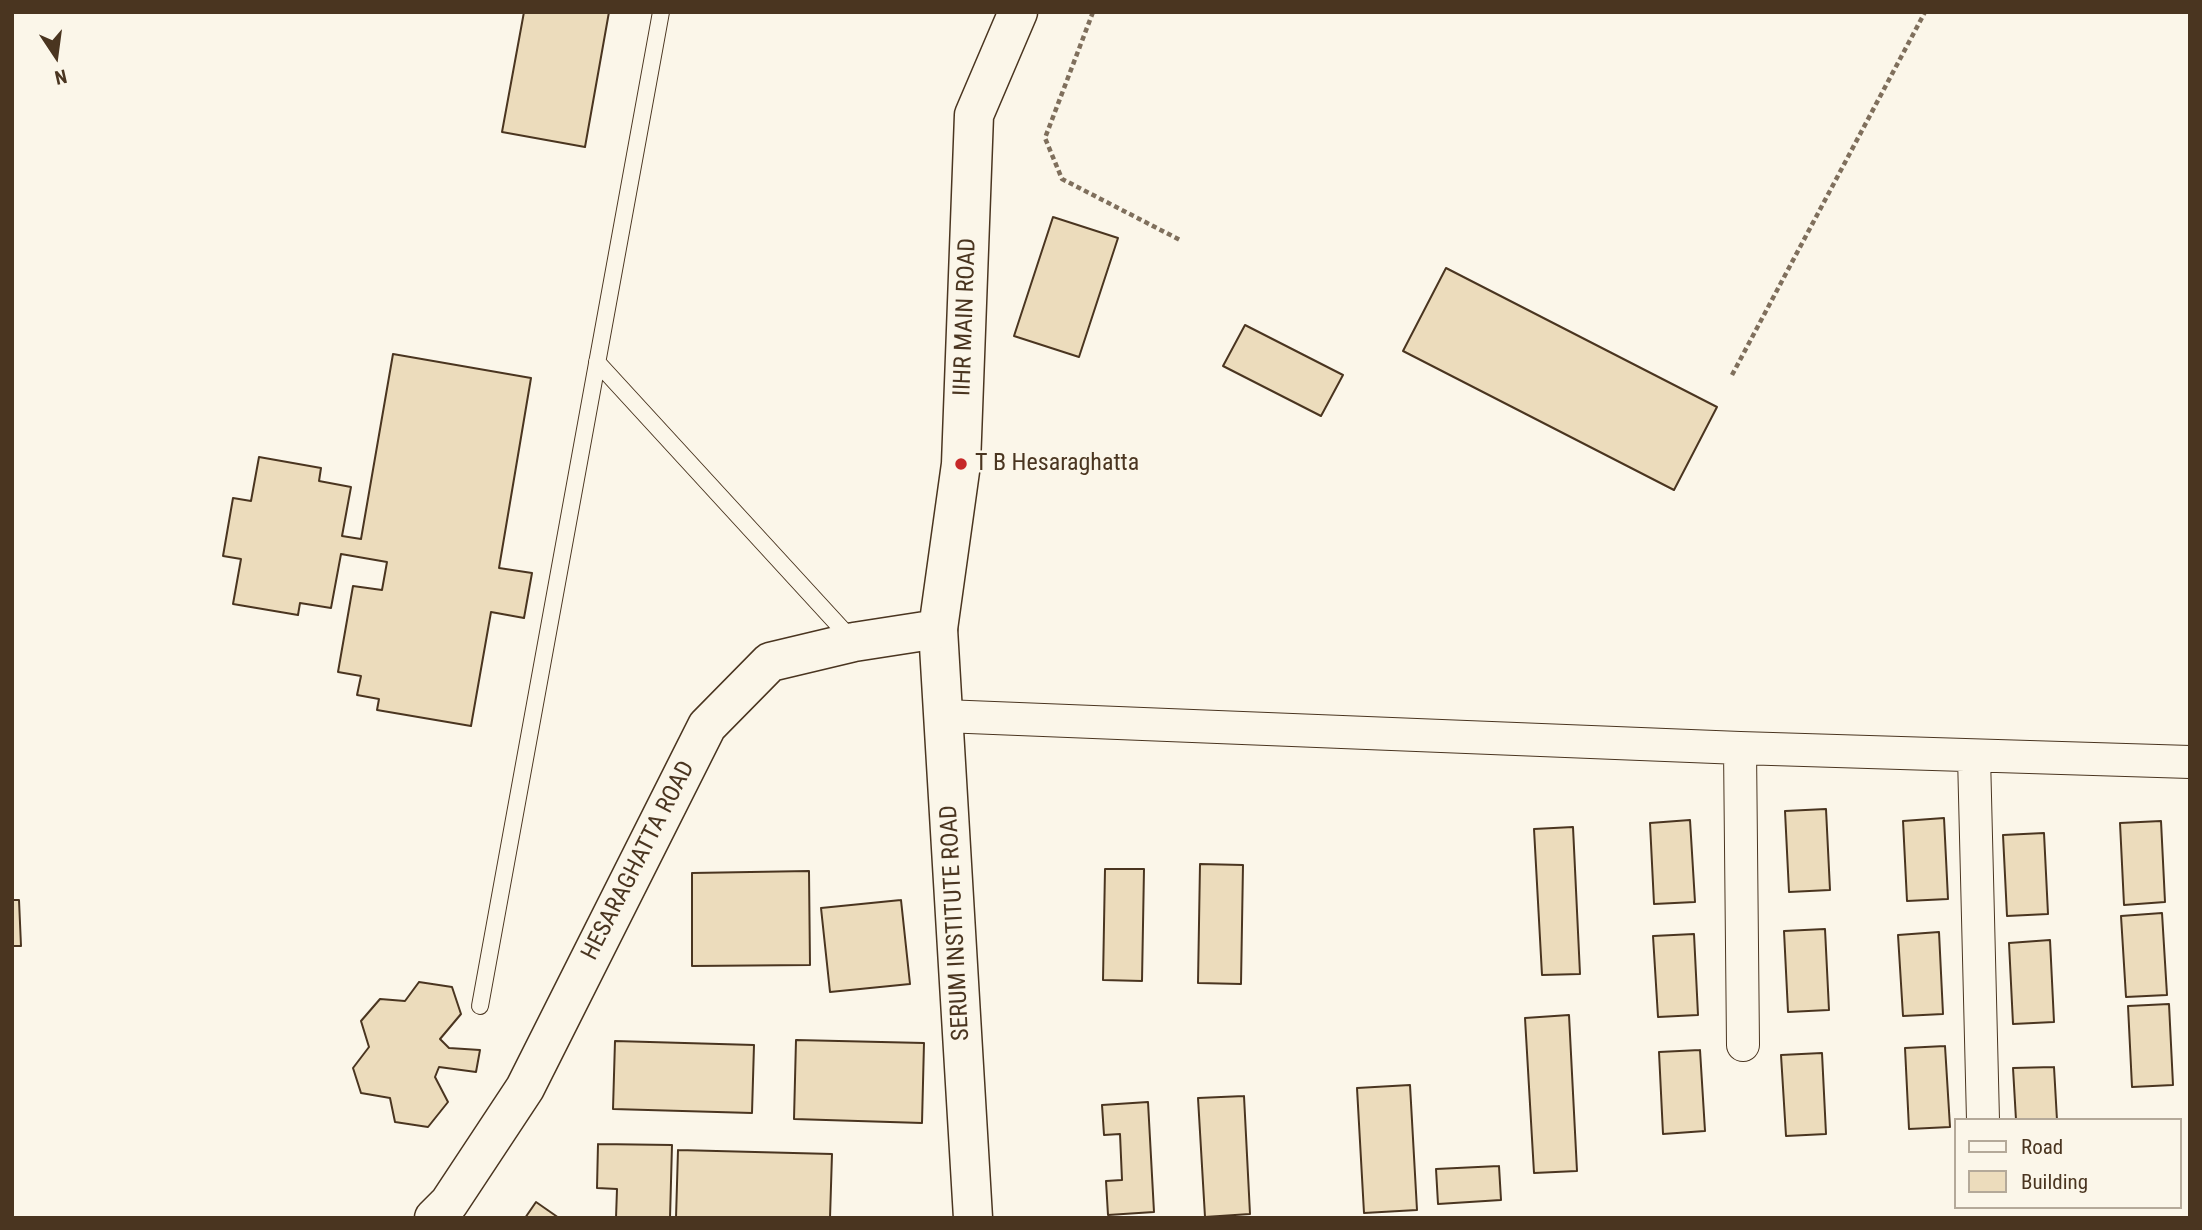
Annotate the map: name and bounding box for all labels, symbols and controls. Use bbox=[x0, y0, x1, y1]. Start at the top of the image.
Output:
north arrow bbox=[21, 21, 91, 91]
text: N bbox=[53, 64, 69, 89]
street label: IIHR MAIN ROAD bbox=[949, 237, 983, 397]
place label: T B Hesaraghatta bbox=[975, 450, 1139, 478]
marker: T B Hesaraghatta bbox=[953, 456, 969, 472]
street label: HESARAGHATTA ROAD bbox=[576, 757, 702, 965]
street label: SERUM INSTITUTE ROAD bbox=[935, 804, 977, 1042]
legend bbox=[1954, 1118, 2181, 1209]
text: Road bbox=[2021, 1135, 2063, 1159]
text: Building bbox=[2021, 1170, 2088, 1194]

